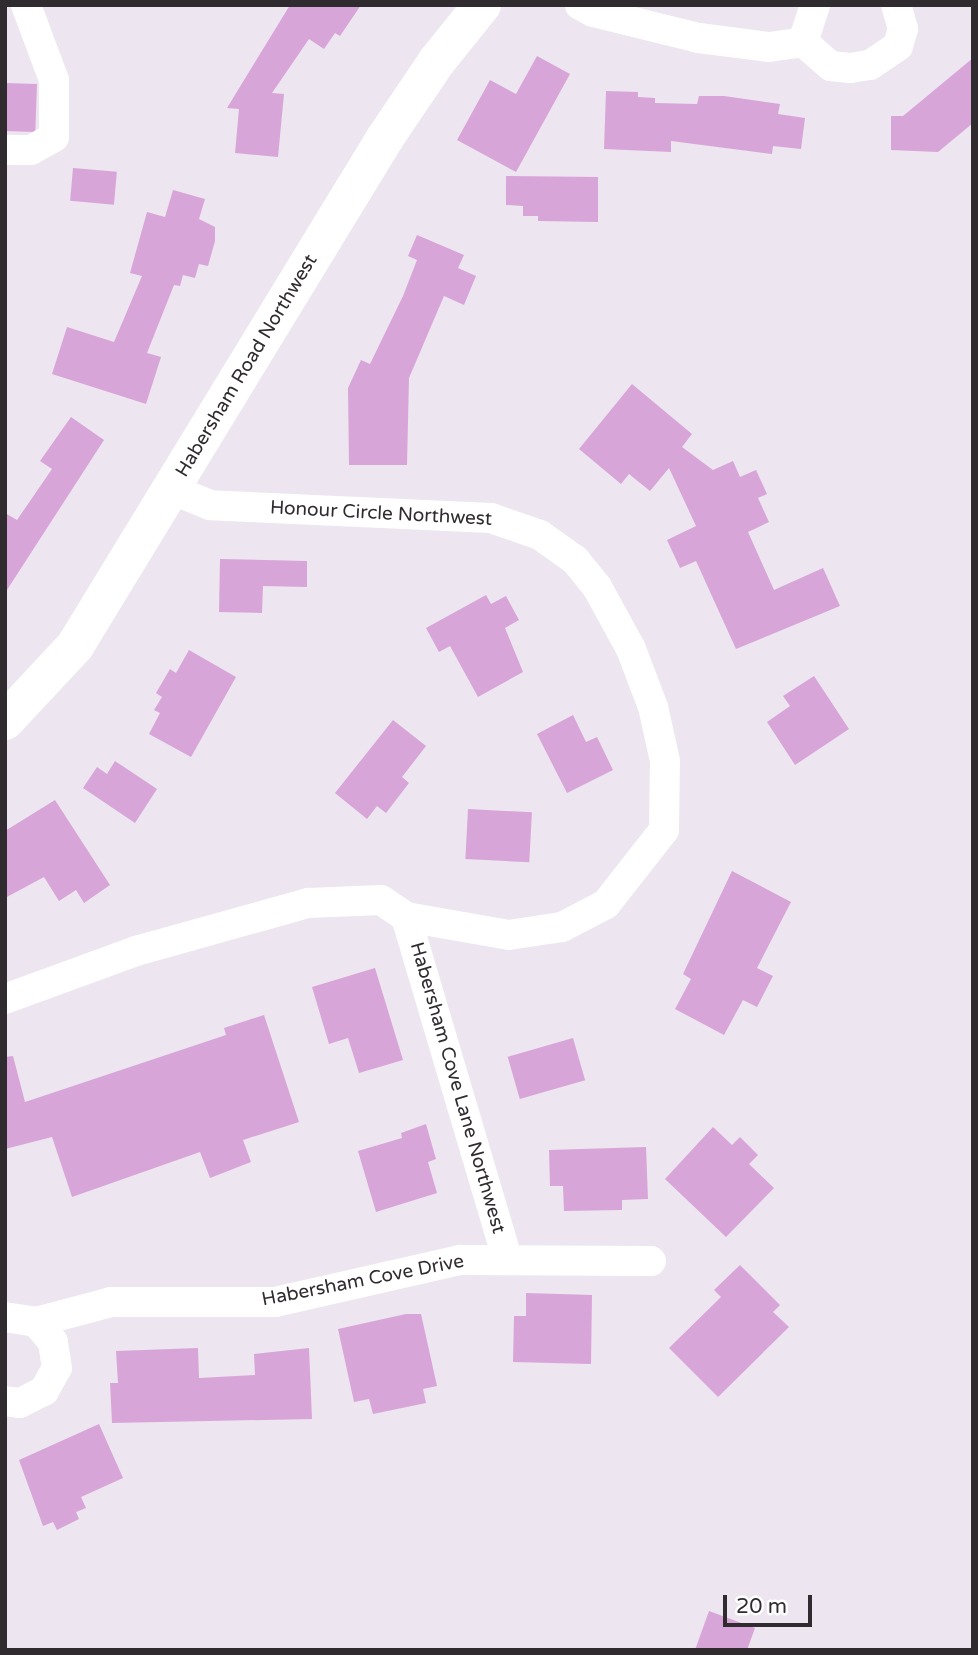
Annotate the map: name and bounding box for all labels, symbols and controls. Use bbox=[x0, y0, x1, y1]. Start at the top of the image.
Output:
street label: Habersham Road Northwest bbox=[171, 250, 323, 482]
street label: Honour Circle Northwest bbox=[269, 497, 493, 531]
street label: Habersham Cove Lane Northwest bbox=[404, 940, 510, 1236]
street label: Habersham Cove Drive bbox=[260, 1250, 466, 1312]
scale bar bbox=[726, 1582, 815, 1626]
text: 20 m bbox=[736, 1594, 787, 1619]

